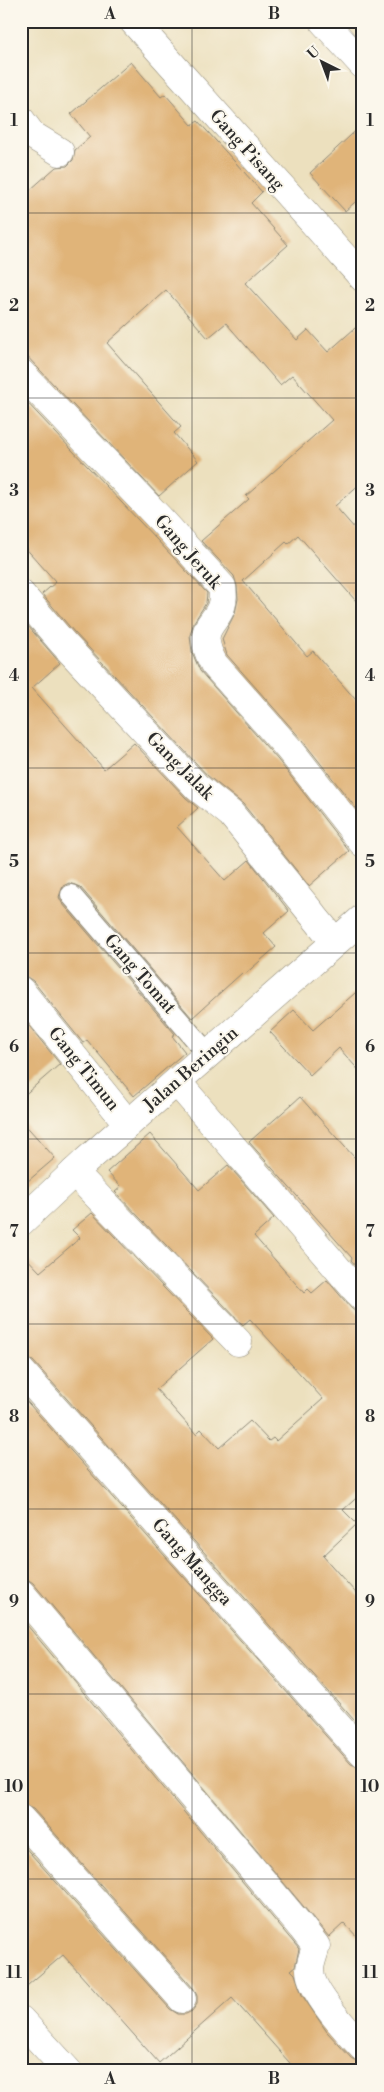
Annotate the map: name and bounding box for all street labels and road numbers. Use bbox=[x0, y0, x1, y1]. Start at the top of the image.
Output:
street label: Gang Pisang bbox=[205, 105, 290, 196]
street label: Gang Jeruk bbox=[150, 510, 228, 595]
street label: Gang Jalak bbox=[141, 727, 220, 806]
street label: Gang Tomat bbox=[99, 929, 181, 1019]
street label: Jalan Beringin bbox=[138, 1021, 243, 1117]
street label: Gang Timun bbox=[43, 1022, 125, 1116]
street label: Gang Mangga bbox=[147, 1514, 238, 1611]

